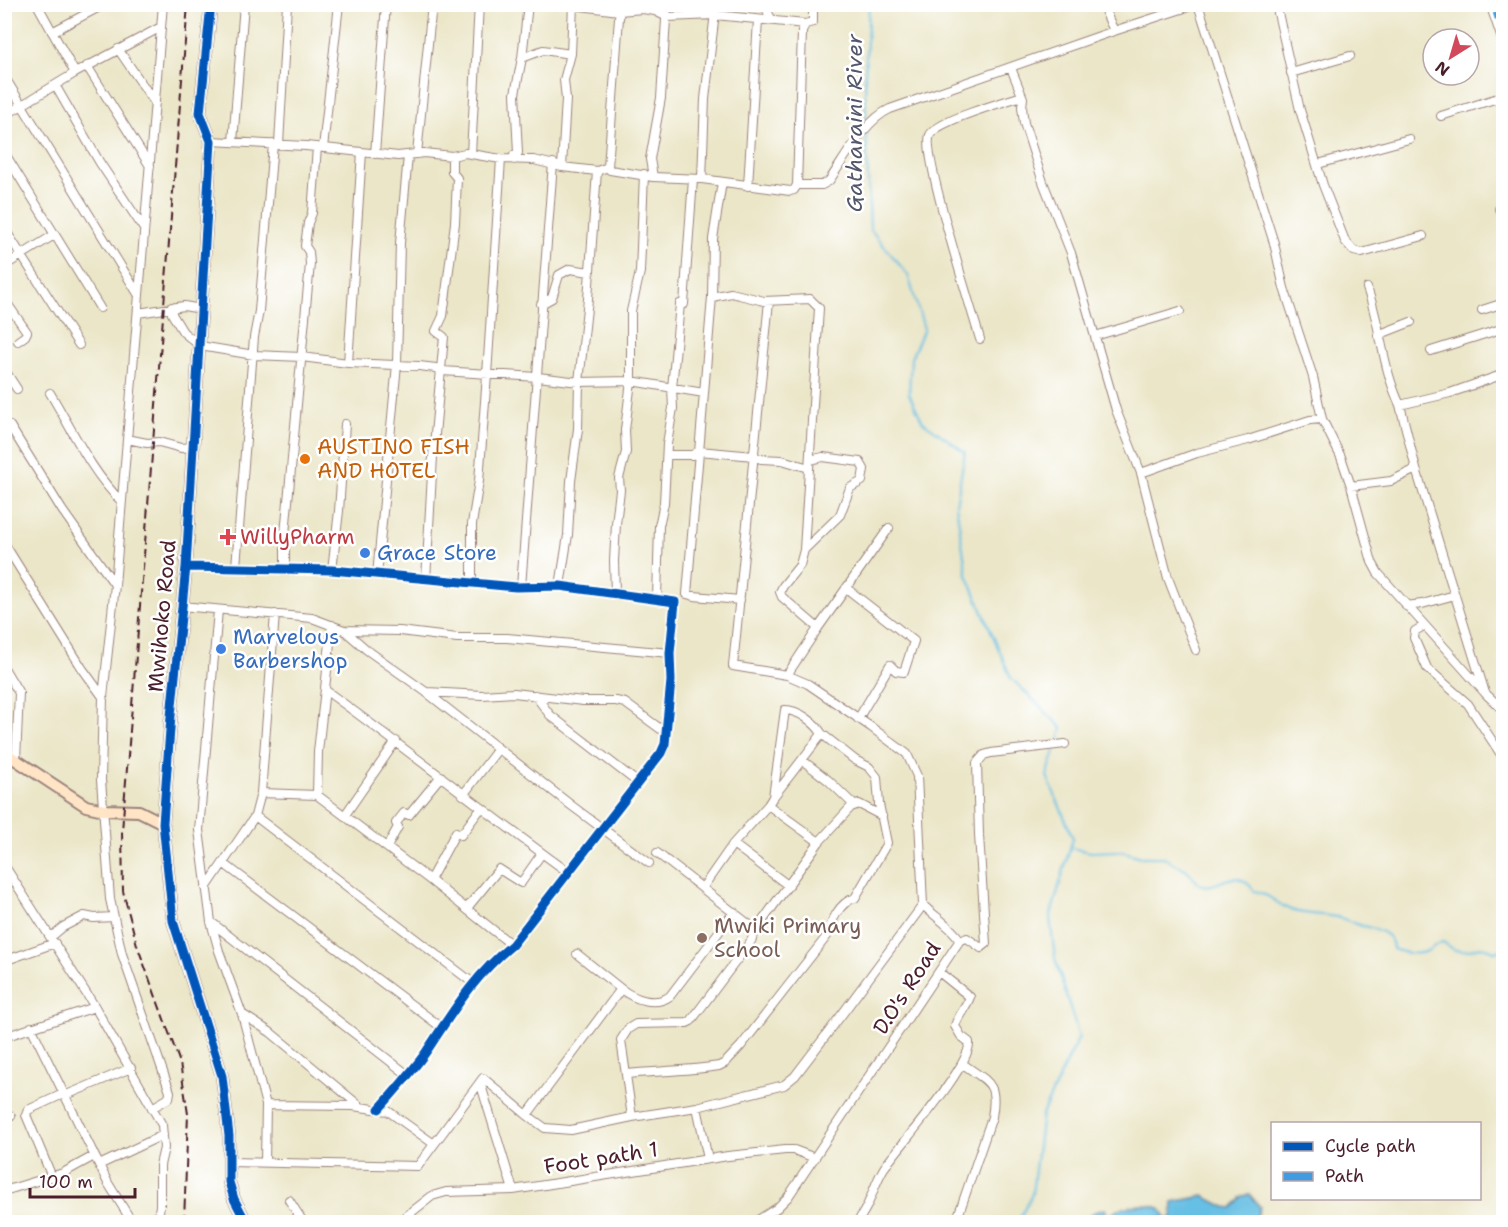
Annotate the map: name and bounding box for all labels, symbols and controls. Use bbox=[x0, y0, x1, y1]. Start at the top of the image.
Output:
north arrow bbox=[1421, 27, 1481, 87]
water label: Gatharaini River bbox=[840, 33, 869, 212]
text: N bbox=[1431, 56, 1454, 81]
place label: AUSTINO FISH AND HOTEL bbox=[317, 433, 470, 485]
marker: AUSTINO FISH AND HOTEL bbox=[298, 452, 312, 466]
place label: WillyPharm bbox=[240, 523, 355, 551]
marker: WillyPharm bbox=[221, 530, 235, 544]
street label: Mwihoko Road bbox=[141, 539, 183, 693]
place label: Grace Store bbox=[377, 539, 497, 567]
marker: Grace Store bbox=[358, 546, 372, 560]
place label: Marvelous Barbershop bbox=[233, 623, 347, 675]
marker: Marvelous Barbershop bbox=[214, 642, 228, 656]
place label: Mwiki Primary School bbox=[714, 912, 861, 964]
marker: Mwiki Primary School bbox=[695, 931, 709, 945]
street label: D.O's Road bbox=[867, 936, 947, 1040]
legend bbox=[1271, 1122, 1481, 1200]
text: Cycle path bbox=[1325, 1134, 1416, 1158]
street label: Foot path 1 bbox=[542, 1135, 660, 1181]
scale bar bbox=[30, 1161, 135, 1199]
text: Path bbox=[1325, 1164, 1364, 1188]
text: 100 m bbox=[39, 1170, 93, 1194]

